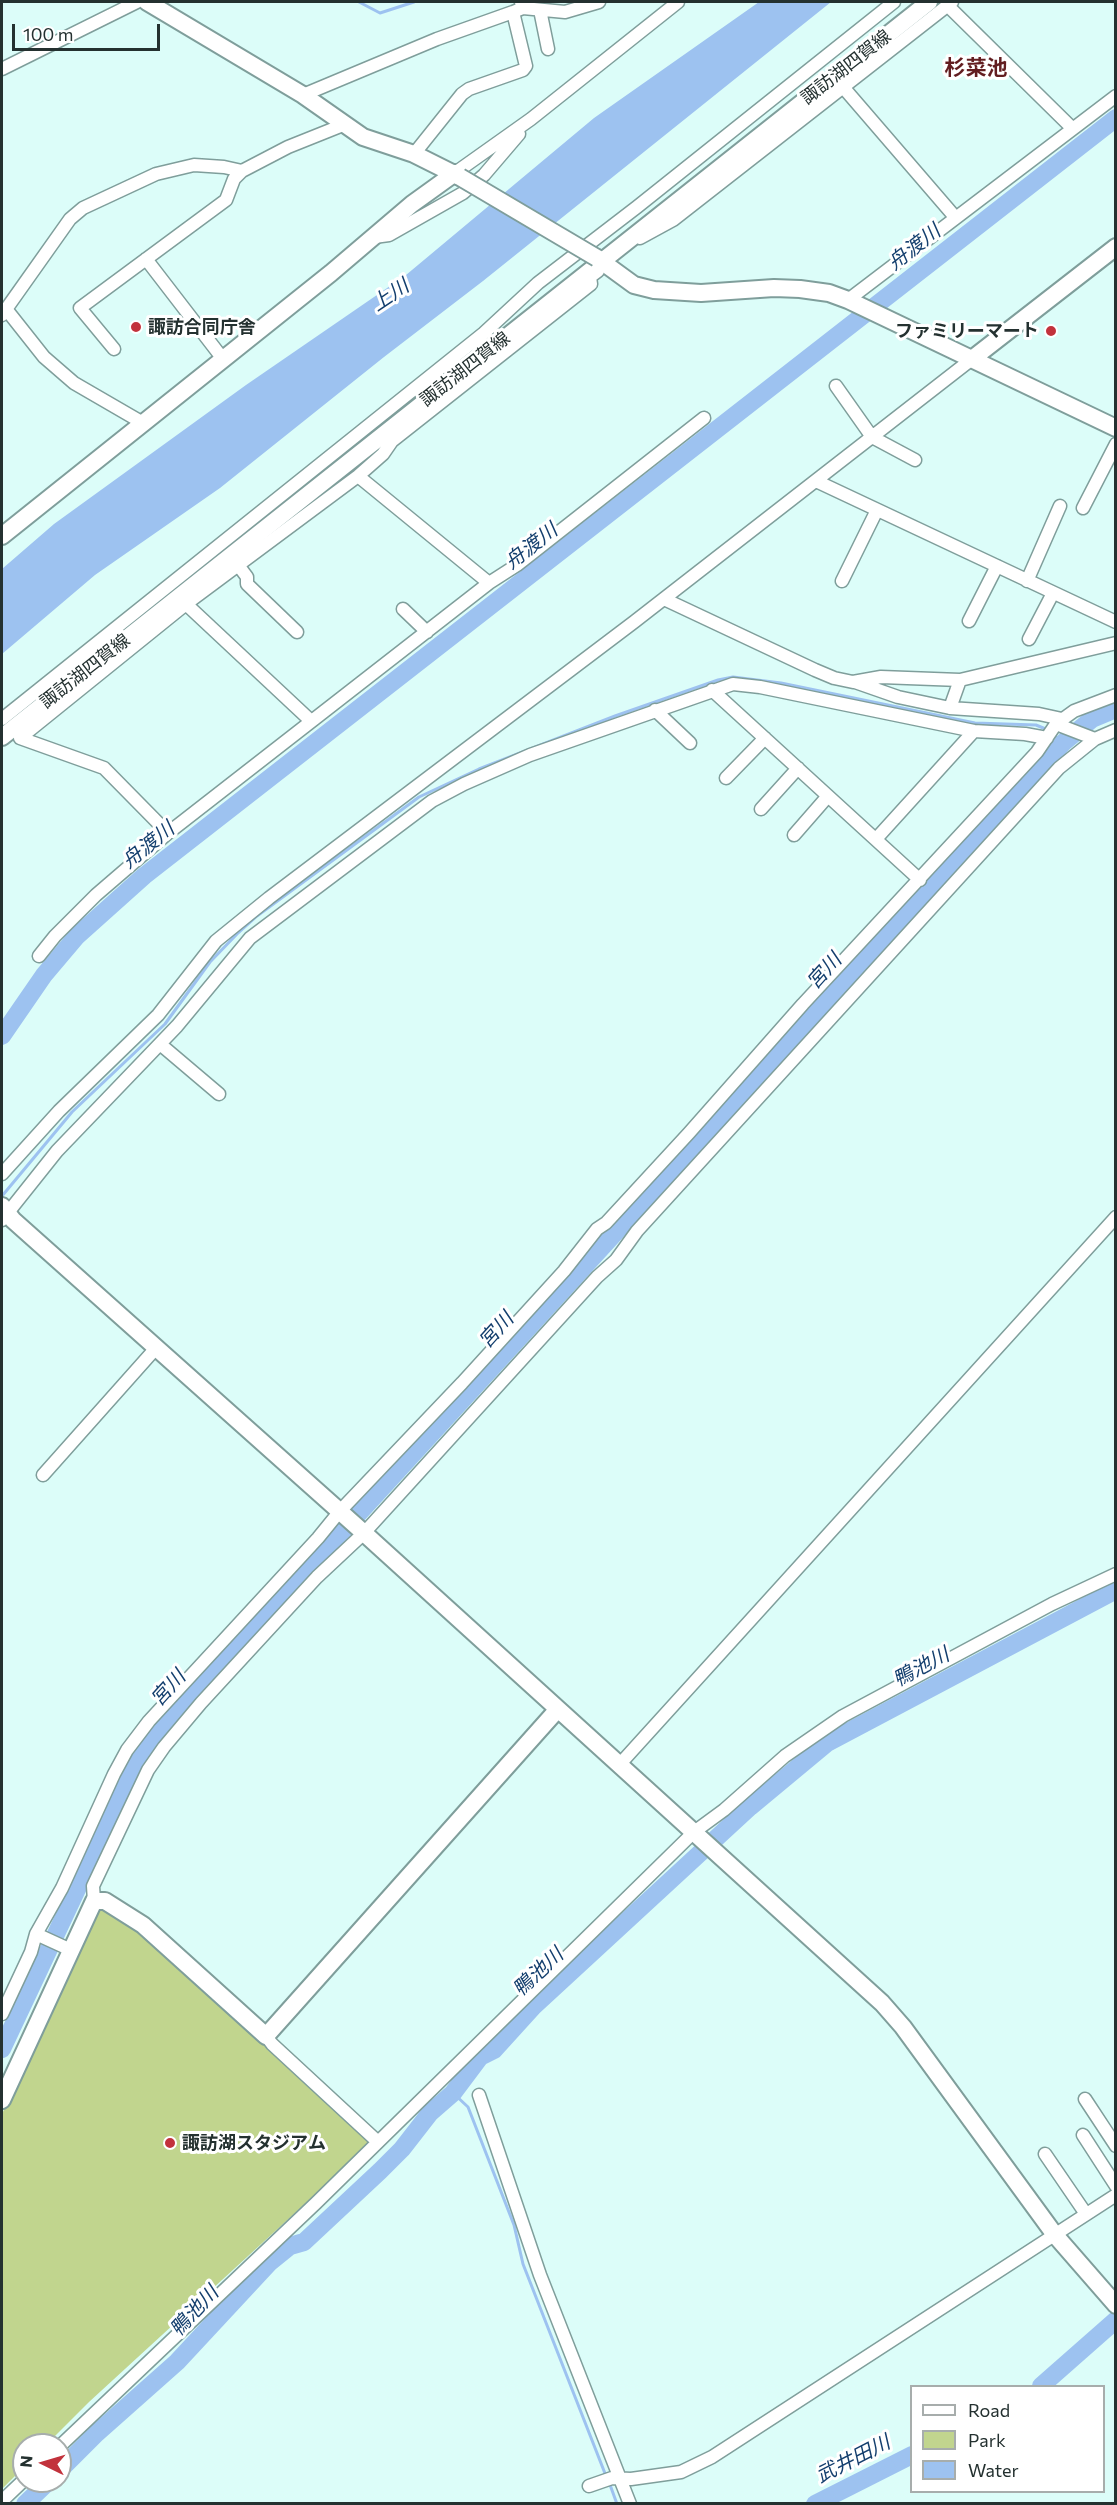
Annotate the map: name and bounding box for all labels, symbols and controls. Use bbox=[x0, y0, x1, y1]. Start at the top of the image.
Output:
scale bar bbox=[15, 12, 164, 50]
text: 100 m bbox=[23, 23, 73, 45]
street label: 諏訪湖四賀線 bbox=[797, 25, 895, 109]
district label: 杉菜池 bbox=[945, 55, 1007, 81]
water label: 舟渡川 bbox=[883, 219, 945, 275]
water label: 上川 bbox=[367, 274, 413, 316]
place label: 諏訪合同庁舎 bbox=[148, 316, 256, 338]
marker: 諏訪合同庁舎 bbox=[129, 320, 143, 334]
place label: ファミリーマート bbox=[895, 320, 1039, 342]
marker: ファミリーマート bbox=[1044, 324, 1058, 338]
street label: 諏訪湖四賀線 bbox=[416, 327, 514, 411]
water label: 舟渡川 bbox=[500, 518, 562, 574]
street label: 諏訪湖四賀線 bbox=[36, 629, 134, 713]
water label: 舟渡川 bbox=[117, 817, 179, 873]
water label: 宮川 bbox=[802, 948, 846, 994]
water label: 宮川 bbox=[474, 1307, 518, 1353]
water label: 鴨池川 bbox=[889, 1642, 953, 1692]
water label: 宮川 bbox=[146, 1665, 190, 1711]
water label: 鴨池川 bbox=[508, 1943, 568, 2001]
place label: 諏訪湖スタジアム bbox=[182, 2132, 326, 2154]
marker: 諏訪湖スタジアム bbox=[163, 2136, 177, 2150]
water label: 鴨池川 bbox=[165, 2281, 223, 2341]
legend bbox=[910, 2385, 1105, 2493]
text: Road bbox=[968, 2399, 1010, 2421]
text: Park bbox=[968, 2429, 1006, 2451]
water label: 武井田川 bbox=[812, 2430, 894, 2488]
north arrow bbox=[12, 2433, 72, 2493]
text: N bbox=[16, 2455, 36, 2468]
text: Water bbox=[968, 2459, 1019, 2481]

